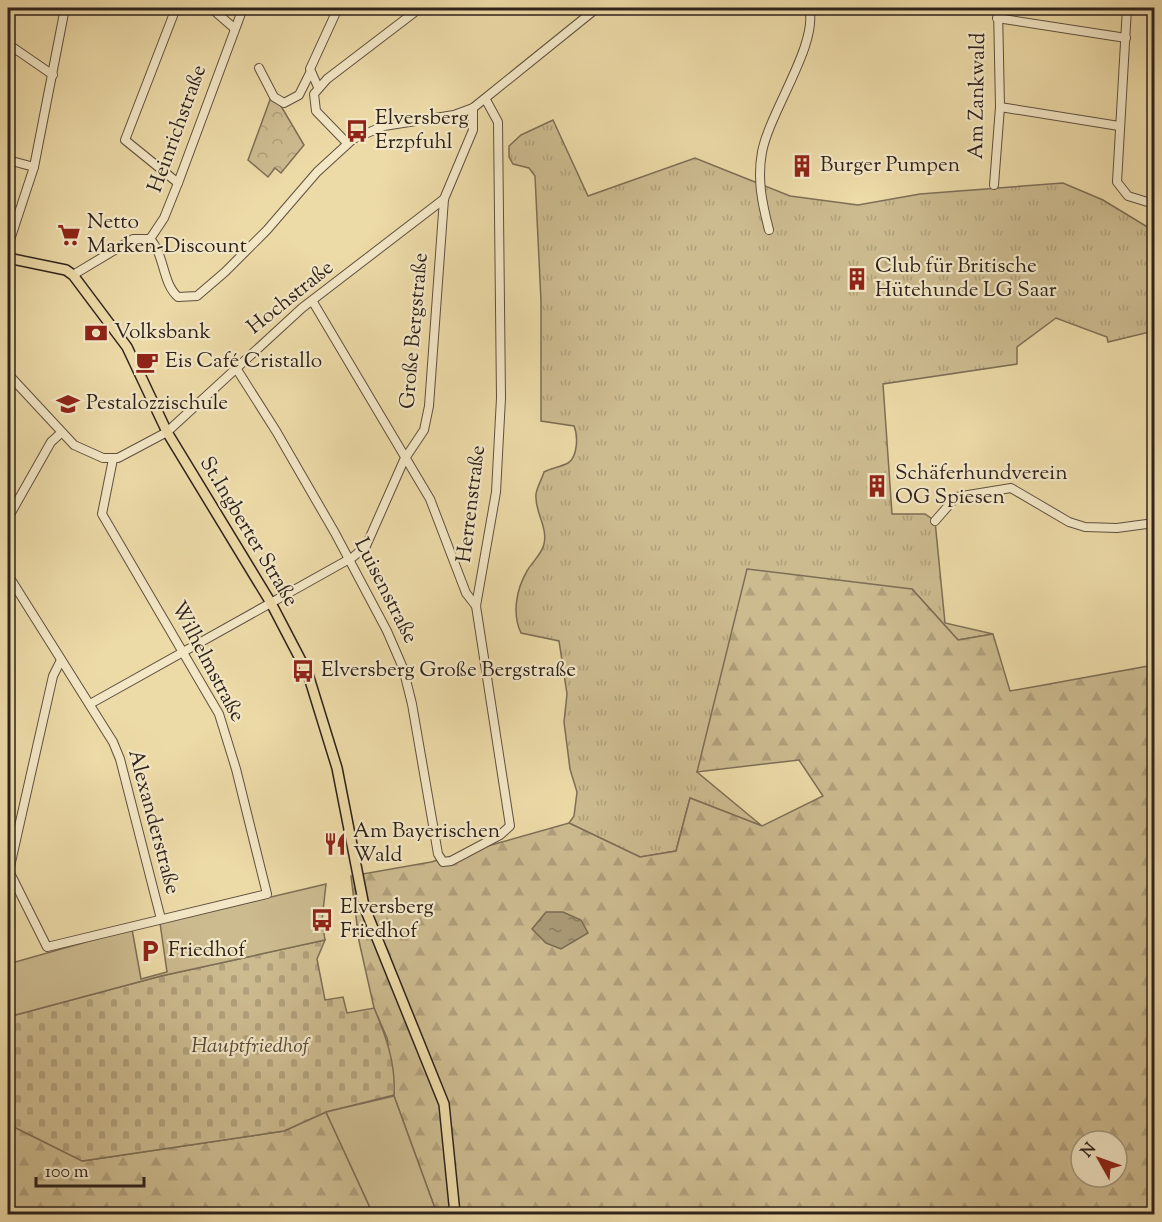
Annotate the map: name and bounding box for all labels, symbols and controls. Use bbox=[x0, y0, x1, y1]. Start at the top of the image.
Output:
street label: Am Zankwald bbox=[962, 32, 994, 160]
street label: Heinrichstraße bbox=[141, 61, 215, 197]
place label: Elversberg Erzpfuhl bbox=[375, 104, 469, 158]
bus stop icon: Elversberg Erzpfuhl bbox=[344, 118, 370, 144]
place label: Burger Pumpen bbox=[820, 151, 960, 181]
building icon: Burger Pumpen bbox=[789, 153, 815, 179]
place label: Netto Marken-Discount bbox=[87, 208, 247, 262]
supermarket icon: Netto Marken-Discount bbox=[56, 222, 82, 248]
street label: Große Bergstraße bbox=[393, 252, 437, 410]
place label: Club für Britische Hütehunde LG Saar bbox=[875, 252, 1057, 306]
street label: Hochstraße bbox=[241, 254, 341, 342]
building icon: Club für Britische Hütehunde LG Saar bbox=[844, 266, 870, 292]
place label: Volksbank bbox=[114, 318, 211, 348]
bank icon: Volksbank bbox=[83, 320, 109, 346]
place label: Eis Café Cristallo bbox=[165, 347, 322, 377]
cafe icon: Eis Café Cristallo bbox=[134, 349, 160, 375]
place label: Pestalozzischule bbox=[86, 389, 228, 419]
school or university icon: Pestalozzischule bbox=[55, 391, 81, 417]
street label: Herrenstraße bbox=[450, 444, 494, 564]
street label: St.Ingberter Straße bbox=[191, 451, 305, 613]
place label: Schäferhundverein OG Spiesen bbox=[895, 459, 1068, 513]
building icon: Schäferhundverein OG Spiesen bbox=[864, 473, 890, 499]
street label: Luisenstraße bbox=[346, 533, 424, 649]
street label: Wilhelmstraße bbox=[163, 596, 251, 728]
place label: Elversberg Große Bergstraße bbox=[321, 656, 576, 686]
bus stop icon: Elversberg Große Bergstraße bbox=[290, 658, 316, 684]
street label: Alexanderstraße bbox=[119, 746, 187, 898]
place label: Am Bayerischen Wald bbox=[353, 817, 500, 871]
restaurant icon: Am Bayerischen Wald bbox=[322, 831, 348, 857]
place label: Elversberg Friedhof bbox=[340, 893, 434, 947]
bus stop icon: Elversberg Friedhof bbox=[309, 907, 335, 933]
place label: Friedhof bbox=[168, 936, 247, 966]
parking icon: Friedhof bbox=[137, 938, 163, 964]
park label: Hauptfriedhof bbox=[191, 1032, 311, 1062]
north arrow bbox=[1069, 1129, 1129, 1189]
text: N bbox=[1077, 1139, 1102, 1163]
scale bar bbox=[36, 1150, 144, 1188]
text: 100 m bbox=[45, 1160, 89, 1186]

